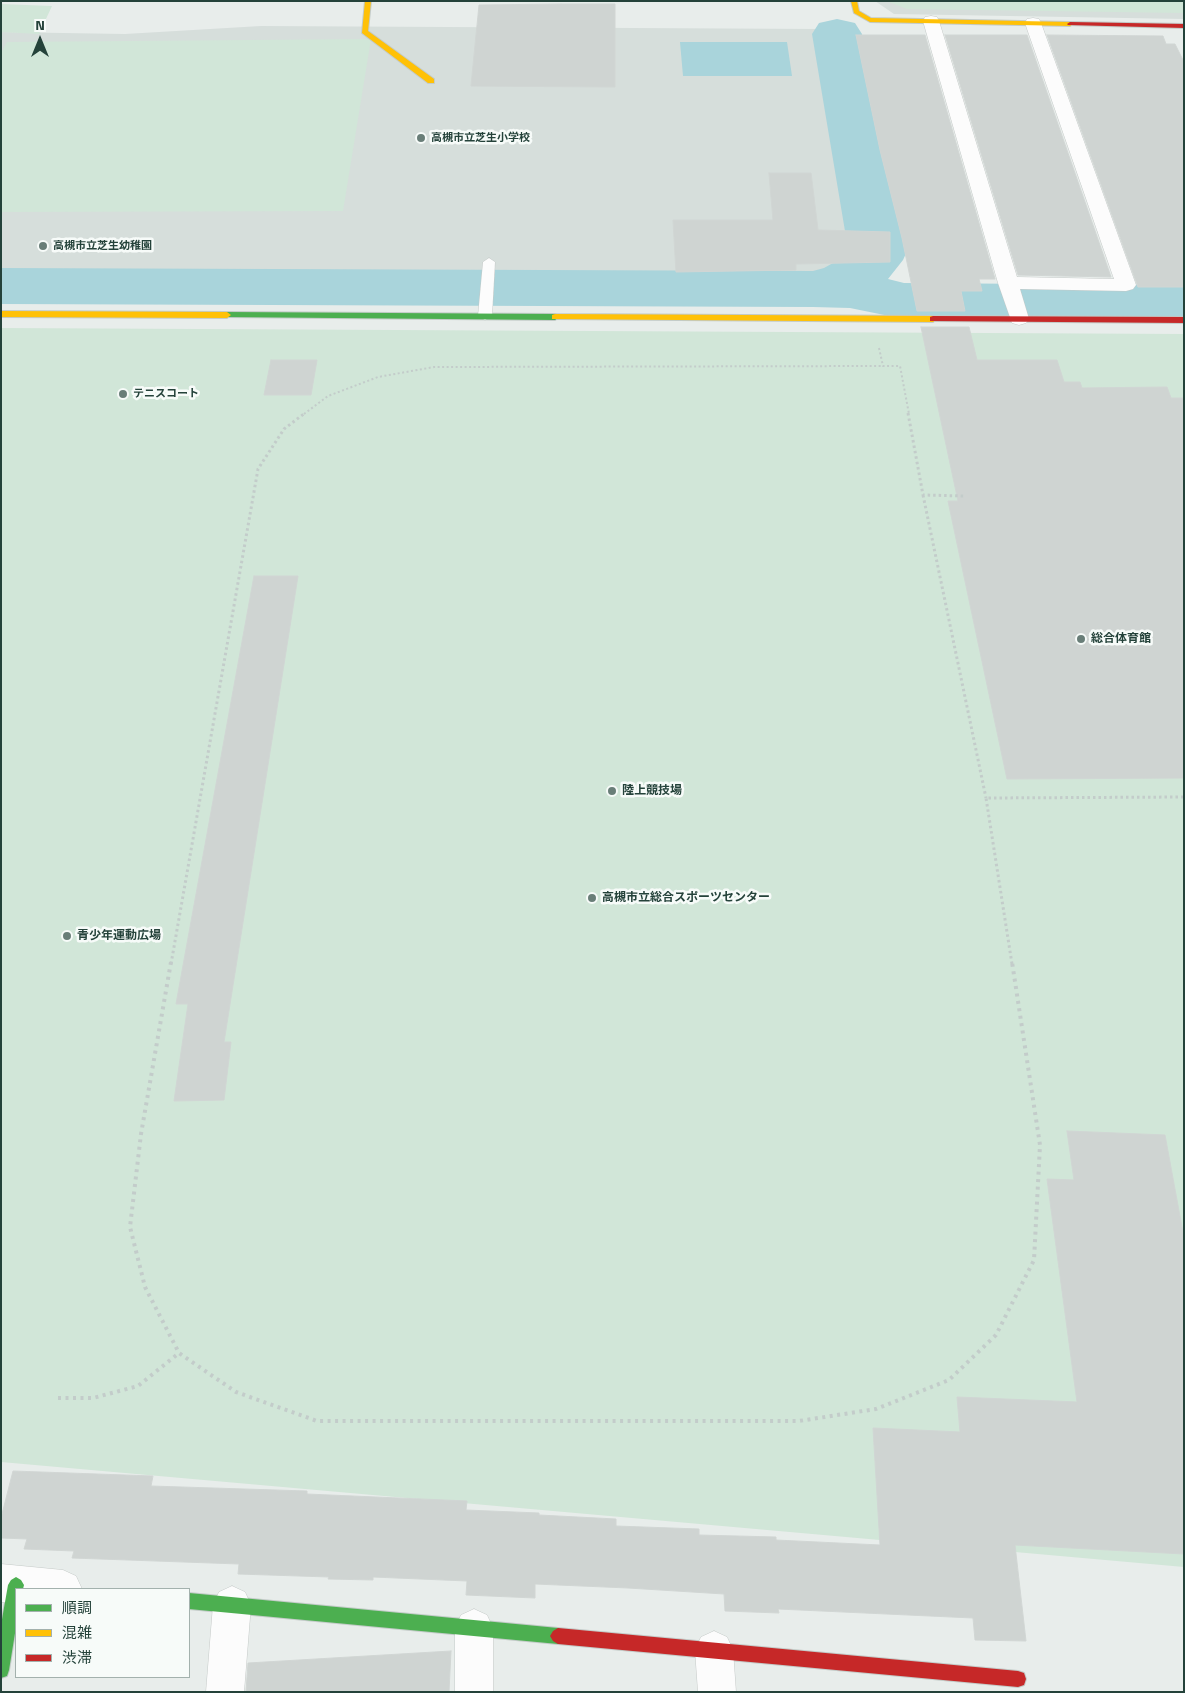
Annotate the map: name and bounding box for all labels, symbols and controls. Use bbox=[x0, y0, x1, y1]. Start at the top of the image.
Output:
text: N bbox=[35, 14, 45, 35]
north arrow bbox=[15, 15, 65, 65]
place label: 高槻市立芝生小学校 bbox=[431, 131, 530, 145]
marker: 高槻市立芝生小学校 bbox=[415, 132, 427, 144]
place label: 高槻市立芝生幼稚園 bbox=[53, 239, 152, 253]
marker: 高槻市立芝生幼稚園 bbox=[37, 240, 49, 252]
place label: テニスコート bbox=[133, 387, 199, 401]
marker: テニスコート bbox=[117, 388, 129, 400]
place label: 総合体育館 bbox=[1091, 632, 1151, 646]
marker: 総合体育館 bbox=[1075, 633, 1087, 645]
place label: 陸上競技場 bbox=[622, 784, 682, 798]
marker: 陸上競技場 bbox=[606, 785, 618, 797]
place label: 高槻市立総合スポーツセンター bbox=[602, 891, 770, 905]
marker: 高槻市立総合スポーツセンター bbox=[586, 892, 598, 904]
place label: 青少年運動広場 bbox=[77, 929, 161, 943]
marker: 青少年運動広場 bbox=[61, 930, 73, 942]
legend bbox=[15, 1588, 190, 1678]
text: 順調 bbox=[62, 1596, 92, 1619]
text: 混雑 bbox=[62, 1621, 92, 1644]
text: 渋滞 bbox=[62, 1646, 92, 1669]

